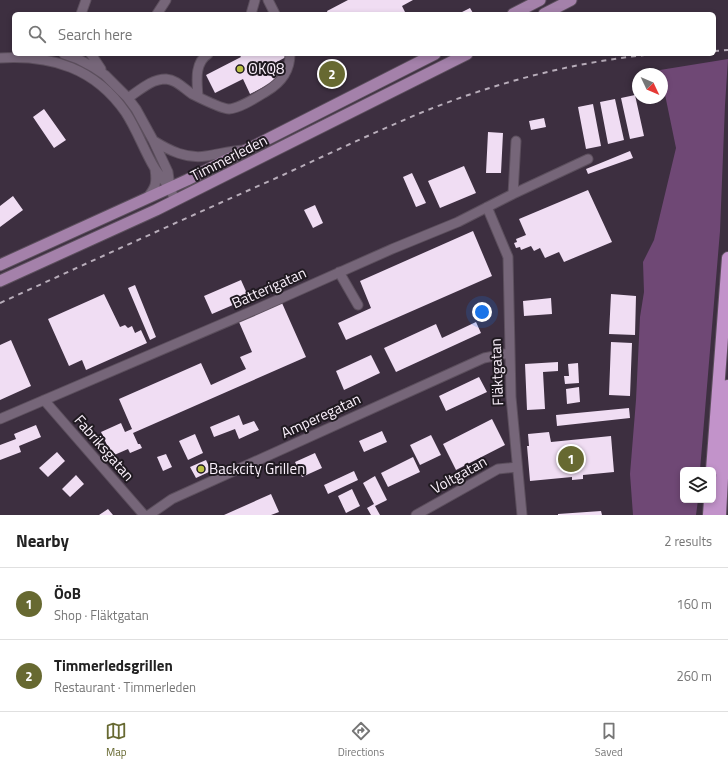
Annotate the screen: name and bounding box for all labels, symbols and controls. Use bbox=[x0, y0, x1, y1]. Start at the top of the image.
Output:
search box bbox=[12, 12, 716, 56]
icon: search bbox=[26, 23, 48, 45]
text: Search here bbox=[58, 23, 132, 46]
place label: OKQ8 bbox=[248, 57, 284, 80]
pin: 2 bbox=[319, 59, 345, 89]
marker: OKQ8 bbox=[235, 64, 245, 74]
north arrow bbox=[632, 68, 668, 104]
street label: Timmerleden bbox=[186, 128, 271, 187]
street label: Batterigatan bbox=[228, 261, 310, 314]
your location bbox=[472, 302, 492, 322]
street label: Fläktgatan bbox=[484, 338, 509, 406]
street label: Amperegatan bbox=[277, 387, 364, 444]
street label: Fabriksgatan bbox=[69, 409, 140, 486]
pin: 1 bbox=[558, 444, 584, 474]
street label: Voltgatan bbox=[427, 450, 491, 499]
place label: Backcity Grillen bbox=[209, 457, 305, 480]
marker: Backcity Grillen bbox=[196, 464, 206, 474]
map controls bbox=[680, 467, 716, 503]
button: layers bbox=[680, 467, 716, 503]
text: Nearby bbox=[16, 528, 69, 554]
text: 2 results bbox=[664, 531, 712, 551]
text: ÖoB bbox=[54, 582, 81, 605]
text: 1 bbox=[25, 594, 33, 614]
text: 160 m bbox=[676, 594, 712, 614]
text: Shop · Fläktgatan bbox=[54, 605, 149, 625]
text: Timmerledsgrillen bbox=[54, 654, 173, 677]
text: 2 bbox=[25, 666, 33, 686]
text: 260 m bbox=[676, 666, 712, 686]
text: Restaurant · Timmerleden bbox=[54, 677, 196, 697]
tab: Map bbox=[105, 720, 127, 760]
tab: Directions bbox=[338, 720, 384, 760]
tab: Saved bbox=[595, 720, 623, 760]

